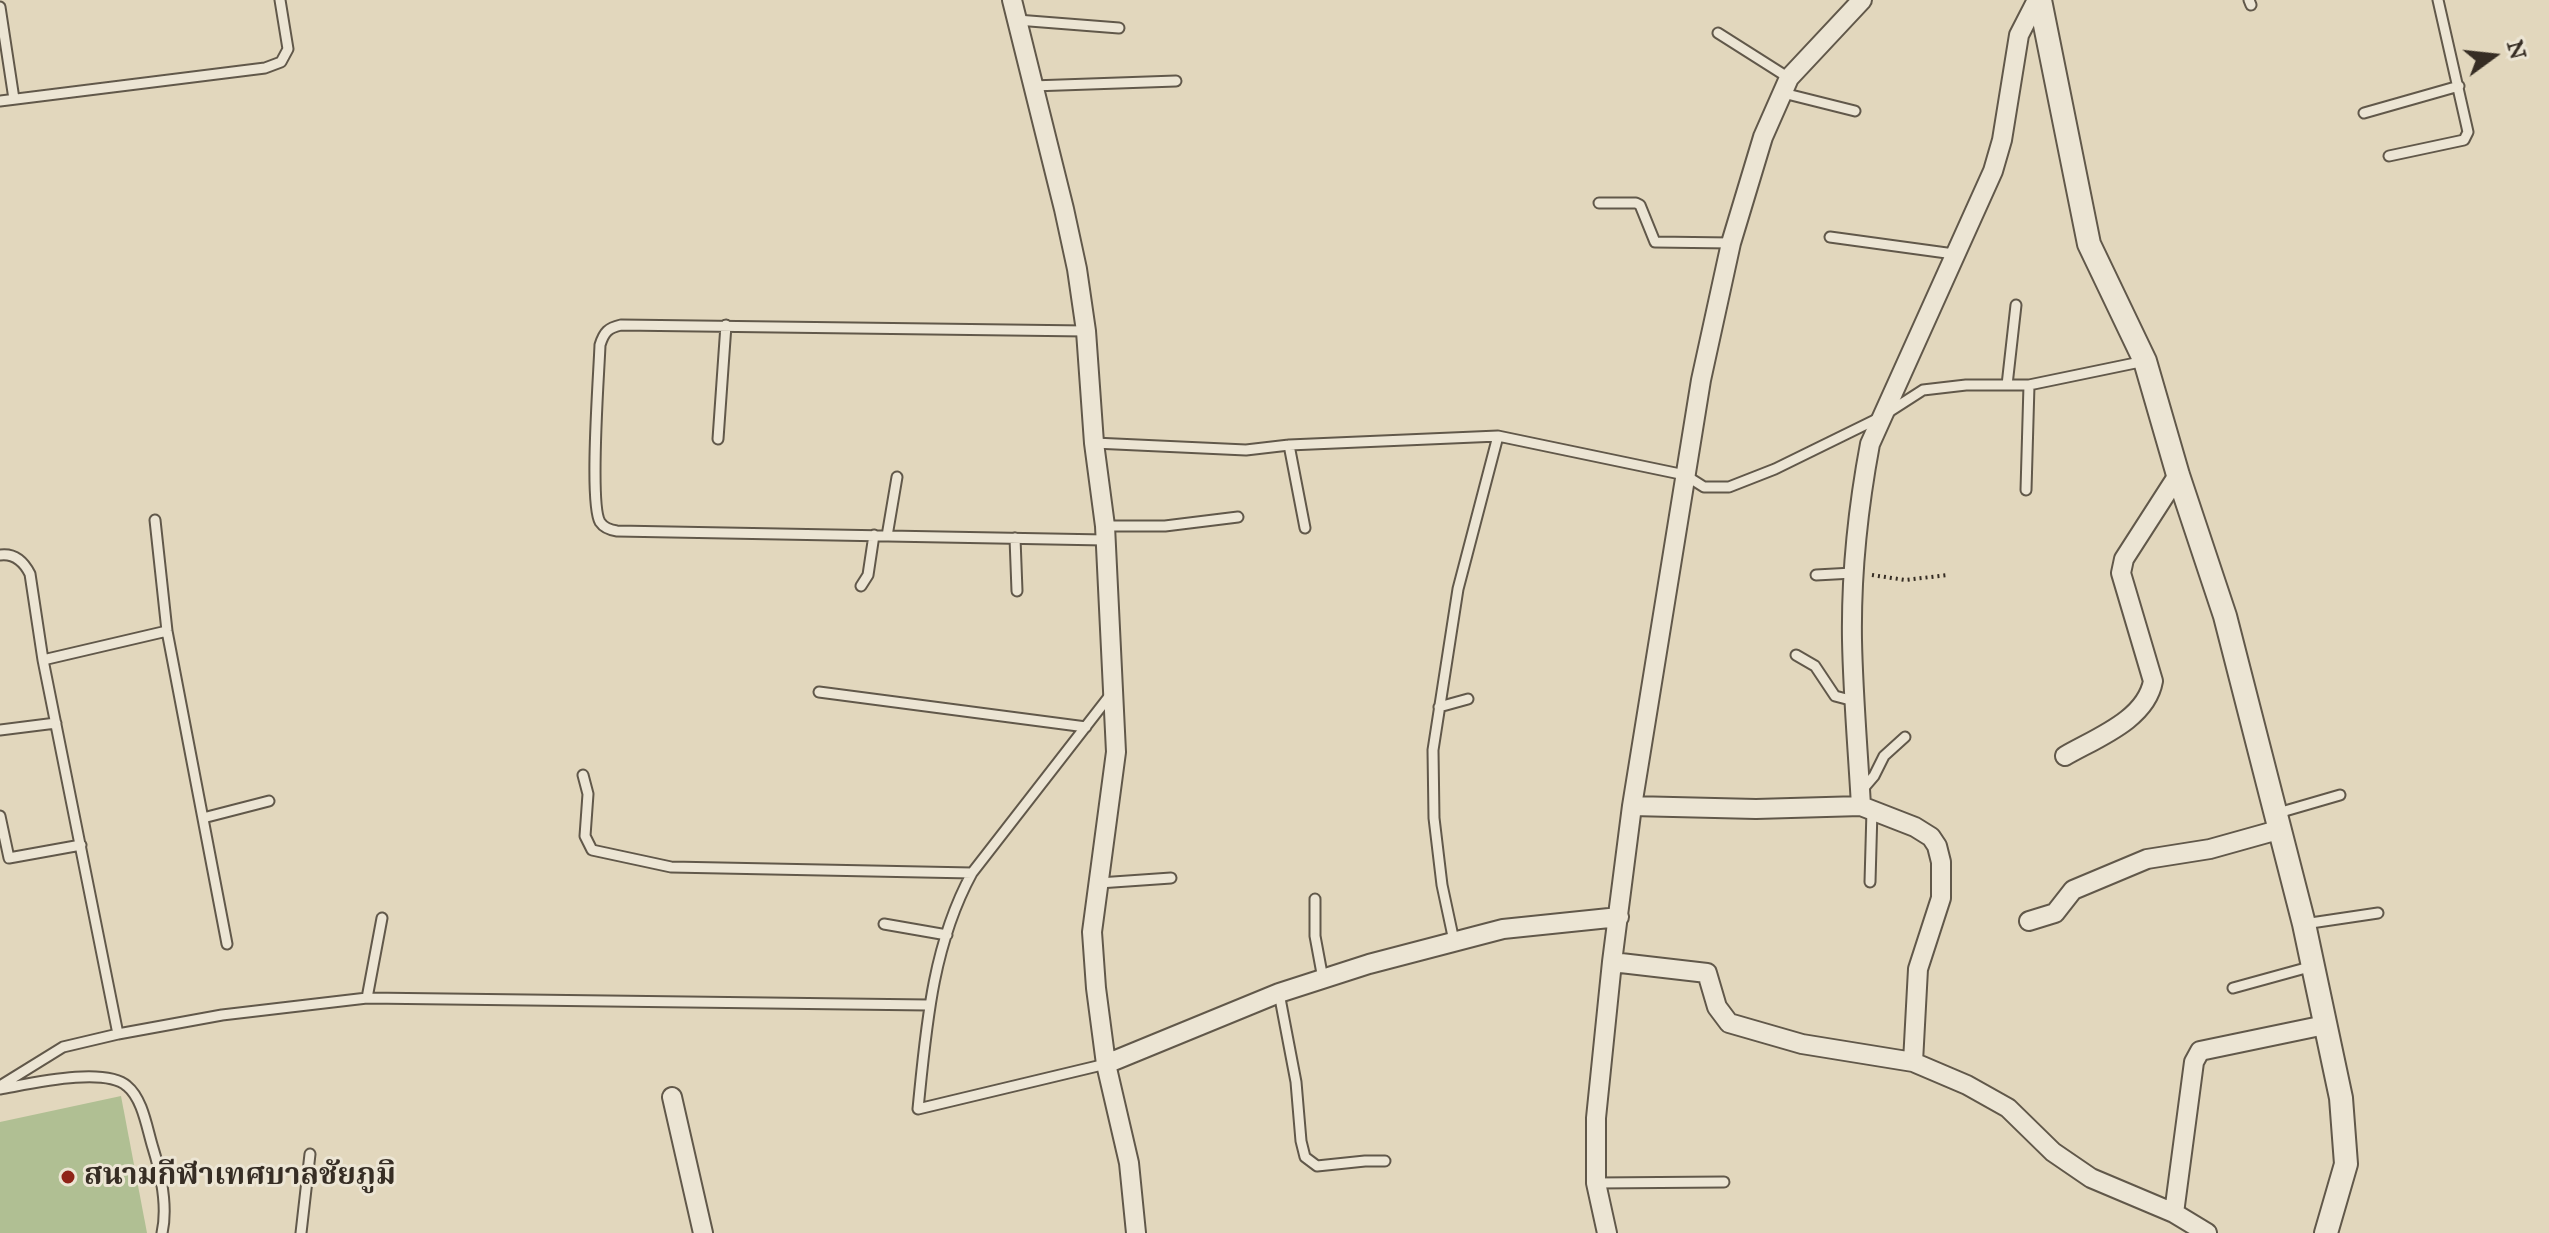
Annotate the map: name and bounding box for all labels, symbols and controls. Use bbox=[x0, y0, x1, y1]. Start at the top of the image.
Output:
north arrow bbox=[2453, 16, 2533, 96]
text: N bbox=[2501, 37, 2532, 62]
place label: สนามกีฬาเทศบาลชัยภูมิ bbox=[84, 1159, 396, 1195]
marker: สนามกีฬาเทศบาลชัยภูมิ bbox=[59, 1168, 77, 1186]

